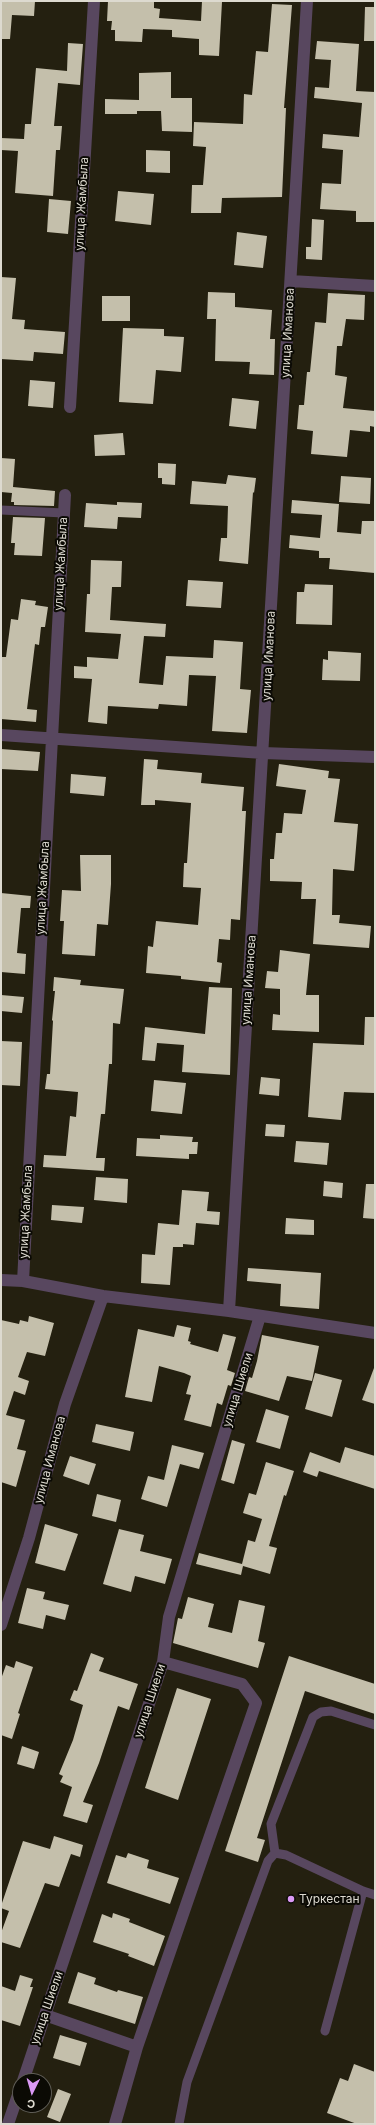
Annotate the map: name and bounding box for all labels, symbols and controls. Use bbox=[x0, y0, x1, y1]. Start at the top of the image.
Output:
street label: улица Жамбыла bbox=[72, 157, 92, 251]
street label: улица Иманова bbox=[278, 288, 298, 378]
street label: улица Жамбыла bbox=[51, 517, 71, 611]
street label: улица Иманова bbox=[259, 611, 279, 701]
street label: улица Жамбыла bbox=[33, 841, 53, 935]
street label: улица Иманова bbox=[239, 934, 259, 1026]
street label: улица Жамбыла bbox=[16, 1165, 36, 1259]
street label: улица Шиели bbox=[220, 1351, 256, 1429]
street label: улица Иманова bbox=[31, 1415, 69, 1505]
street label: улица Шиели bbox=[131, 1662, 169, 1740]
place label: Туркестан bbox=[299, 1892, 360, 1906]
marker: Туркестан bbox=[286, 1894, 296, 1904]
street label: улица Шиели bbox=[28, 1969, 66, 2047]
north arrow bbox=[12, 2073, 52, 2113]
text: С bbox=[26, 2097, 36, 2111]

